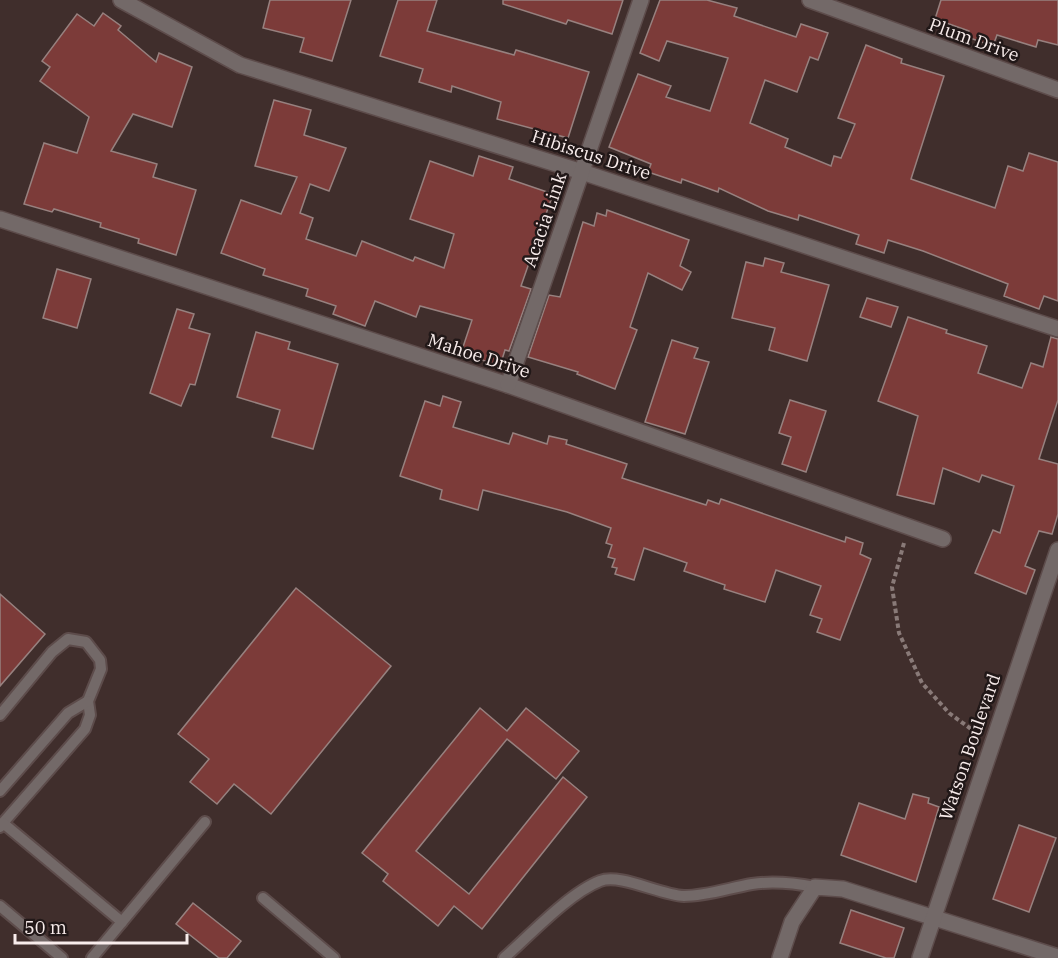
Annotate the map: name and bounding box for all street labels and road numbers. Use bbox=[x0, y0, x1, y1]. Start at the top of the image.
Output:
street label: Plum Drive bbox=[926, 13, 1023, 67]
street label: Hibiscus Drive bbox=[529, 124, 654, 185]
street label: Acacia Link bbox=[518, 169, 572, 270]
street label: Mahoe Drive bbox=[425, 328, 533, 383]
street label: Watson Boulevard bbox=[934, 670, 1005, 823]

